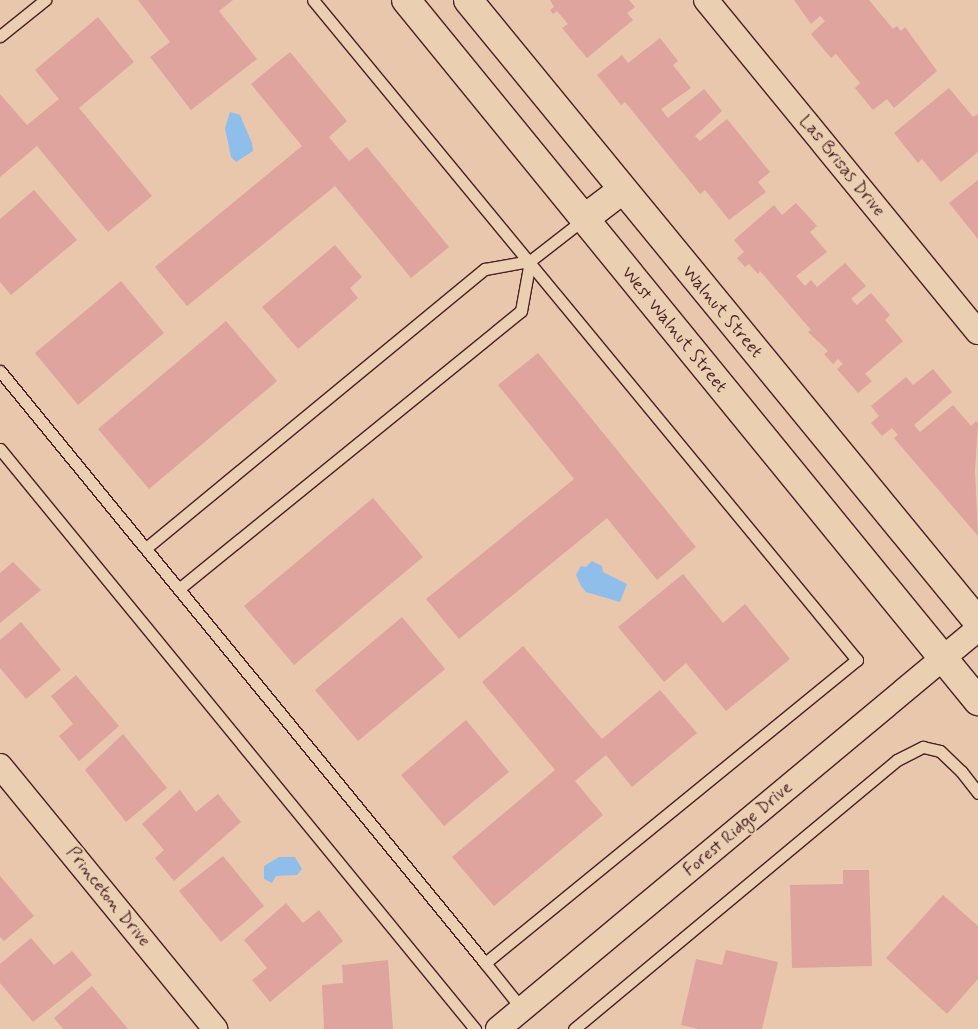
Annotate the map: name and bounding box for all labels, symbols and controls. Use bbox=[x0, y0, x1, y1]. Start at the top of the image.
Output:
street label: Las Brisas Drive bbox=[794, 111, 890, 221]
street label: Walnut Street bbox=[676, 260, 768, 364]
street label: West Walnut Street bbox=[616, 261, 732, 399]
street label: Forest Ridge Drive bbox=[679, 777, 797, 881]
street label: Princeton Drive bbox=[61, 843, 155, 951]

